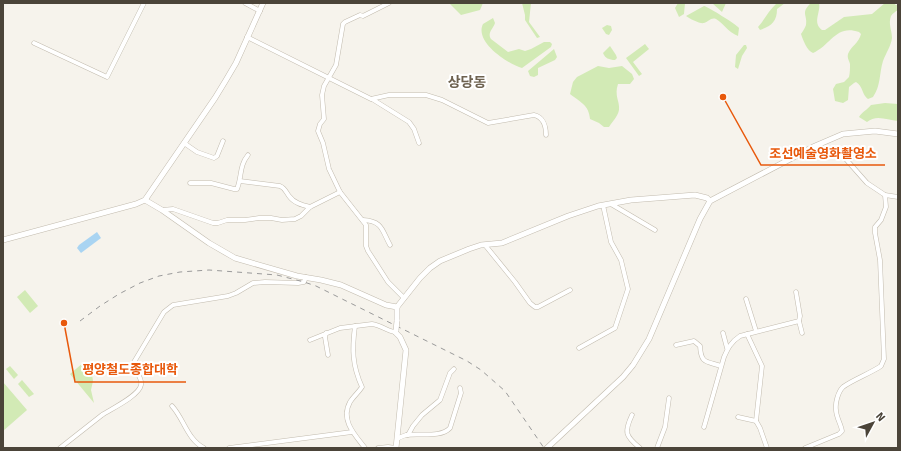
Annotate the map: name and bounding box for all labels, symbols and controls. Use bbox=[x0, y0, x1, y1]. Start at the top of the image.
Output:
district label: 상당동 bbox=[448, 74, 486, 91]
callout: 조선예술영화촬영소 bbox=[761, 140, 885, 165]
text: 조선예술영화촬영소 bbox=[769, 146, 877, 162]
callout: 평양철도종합대학 bbox=[75, 357, 186, 382]
text: 평양철도종합대학 bbox=[82, 362, 178, 378]
north arrow bbox=[853, 403, 893, 443]
text: N bbox=[873, 410, 888, 424]

